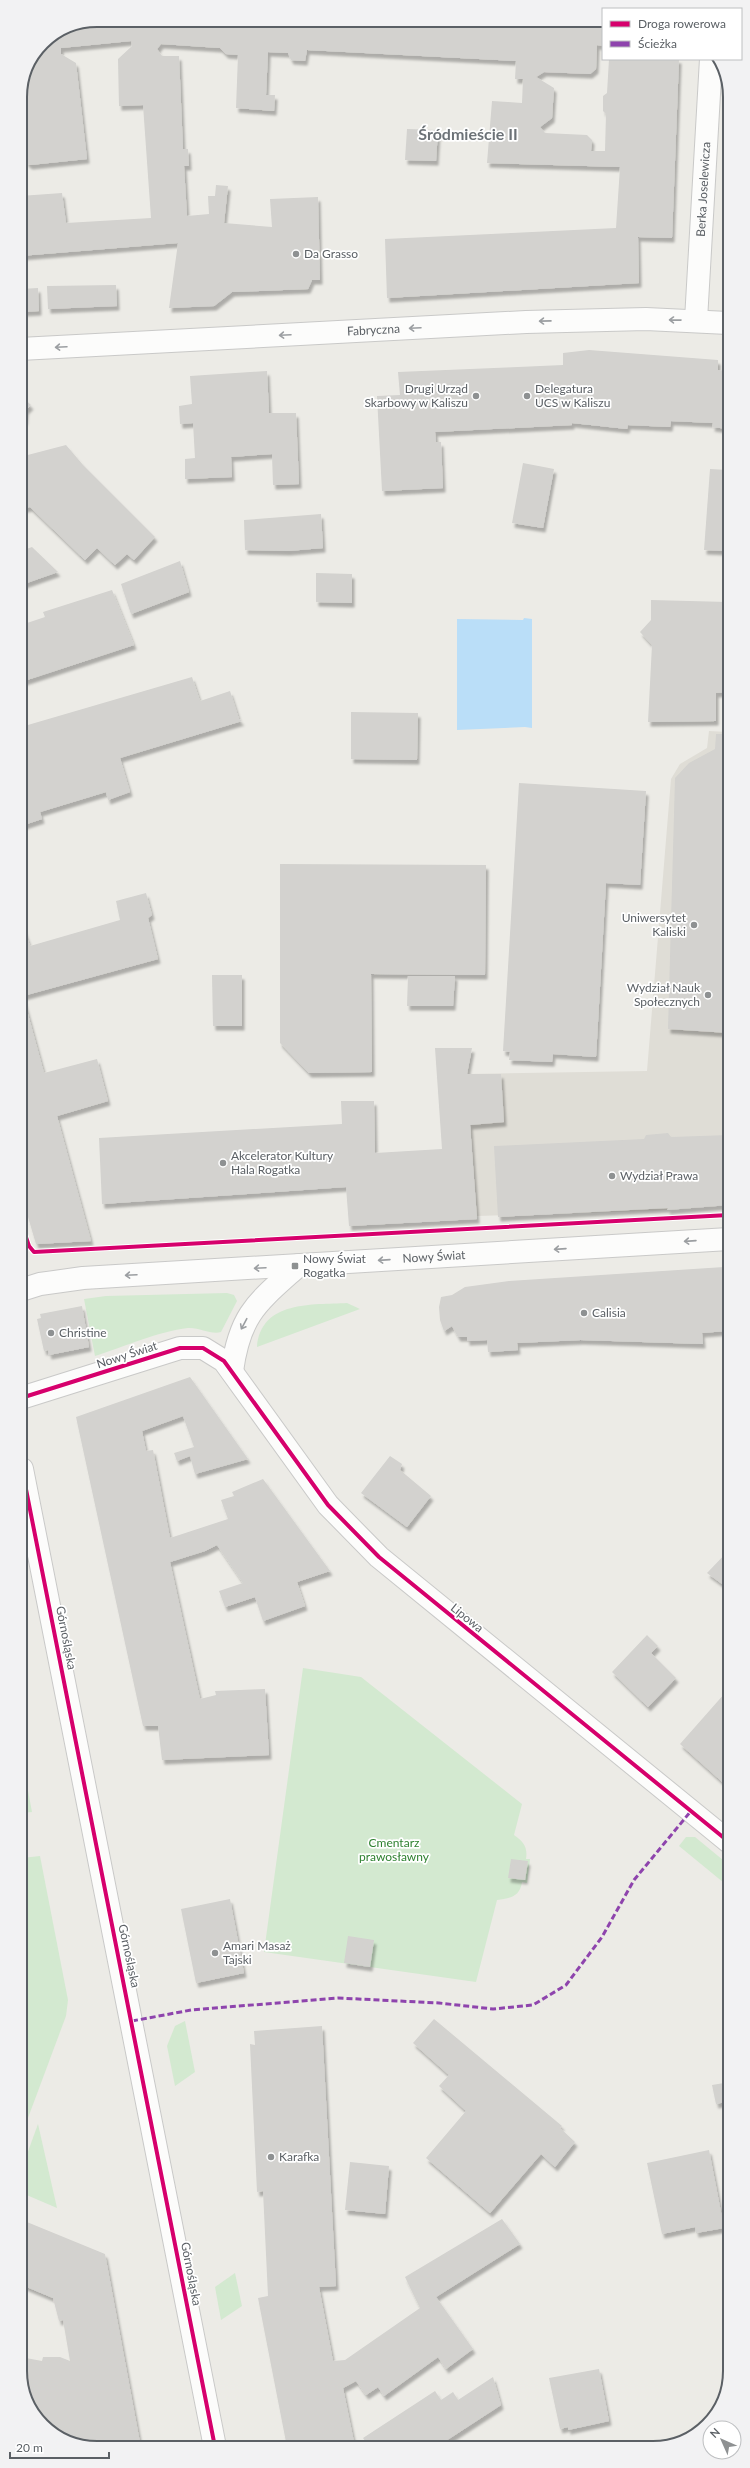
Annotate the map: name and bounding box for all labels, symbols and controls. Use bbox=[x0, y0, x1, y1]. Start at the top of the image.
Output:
legend bbox=[602, 8, 742, 60]
text: Droga rowerowa bbox=[638, 16, 726, 31]
text: Ścieżka bbox=[638, 36, 677, 51]
district label: Śródmieście II bbox=[418, 124, 518, 143]
street label: Berka Joselewicza bbox=[693, 141, 713, 237]
place label: Da Grasso bbox=[304, 246, 358, 261]
marker: Da Grasso bbox=[291, 249, 301, 259]
one-way arrow bbox=[669, 316, 682, 324]
one-way arrow bbox=[539, 317, 552, 325]
street label: Fabryczna bbox=[347, 321, 400, 339]
one-way arrow bbox=[409, 324, 422, 331]
one-way arrow bbox=[279, 331, 292, 338]
one-way arrow bbox=[55, 343, 68, 351]
place label: Drugi Urząd Skarbowy w Kaliszu bbox=[364, 381, 468, 410]
place label: Delegatura UCS w Kaliszu bbox=[535, 381, 610, 410]
marker: Drugi Urząd Skarbowy w Kaliszu bbox=[471, 391, 481, 401]
marker: Delegatura UCS w Kaliszu bbox=[522, 391, 532, 401]
place label: Uniwersytet Kaliski bbox=[622, 910, 687, 939]
marker: Uniwersytet Kaliski bbox=[689, 920, 699, 930]
place label: Wydział Nauk Społecznych bbox=[627, 980, 701, 1009]
marker: Wydział Nauk Społecznych bbox=[703, 990, 713, 1000]
place label: Akcelerator Kultury Hala Rogatka bbox=[231, 1148, 334, 1177]
marker: Akcelerator Kultury Hala Rogatka bbox=[218, 1158, 228, 1168]
place label: Wydział Prawa bbox=[620, 1168, 698, 1183]
marker: Wydział Prawa bbox=[607, 1171, 617, 1181]
one-way arrow bbox=[684, 1238, 697, 1245]
one-way arrow bbox=[554, 1246, 567, 1253]
street label: Nowy Świat bbox=[402, 1247, 467, 1266]
place label: Nowy Świat Rogatka bbox=[303, 1251, 367, 1280]
one-way arrow bbox=[378, 1257, 391, 1264]
marker: Nowy Świat Rogatka bbox=[290, 1261, 300, 1271]
one-way arrow bbox=[254, 1264, 267, 1271]
one-way arrow bbox=[125, 1272, 138, 1279]
place label: Calisia bbox=[592, 1305, 626, 1320]
marker: Calisia bbox=[579, 1308, 589, 1318]
one-way arrow bbox=[240, 1318, 248, 1330]
place label: Christine bbox=[59, 1325, 107, 1340]
marker: Christine bbox=[46, 1328, 56, 1338]
street label: Nowy Świat bbox=[95, 1337, 160, 1371]
street label: Lipowa bbox=[448, 1600, 487, 1635]
street label: Górnośląska bbox=[53, 1605, 80, 1671]
park label: Cmentarz prawosławny bbox=[359, 1835, 430, 1864]
street label: Górnośląska bbox=[115, 1923, 144, 1989]
place label: Amari Masaż Tajski bbox=[223, 1938, 291, 1967]
marker: Amari Masaż Tajski bbox=[210, 1948, 220, 1958]
place label: Karafka bbox=[279, 2149, 319, 2164]
marker: Karafka bbox=[266, 2152, 276, 2162]
street label: Górnośląska bbox=[178, 2241, 205, 2307]
north arrow bbox=[702, 2420, 742, 2460]
text: N bbox=[707, 2425, 722, 2440]
scale bar bbox=[10, 2434, 109, 2460]
text: 20 m bbox=[16, 2440, 43, 2455]

